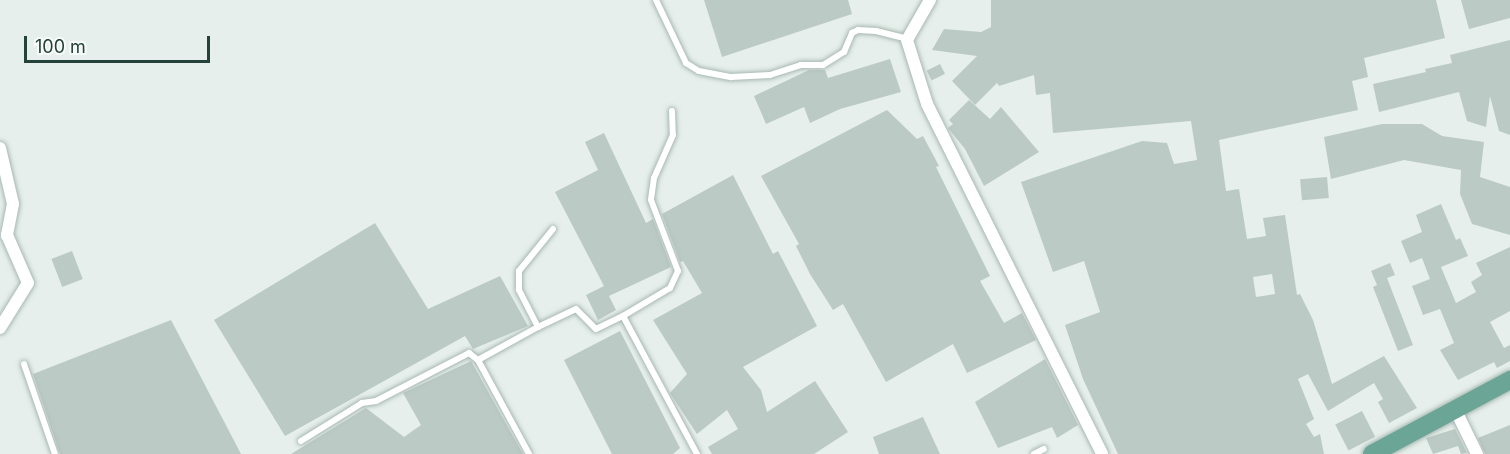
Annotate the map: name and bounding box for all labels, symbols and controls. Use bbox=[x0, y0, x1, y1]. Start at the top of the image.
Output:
scale bar bbox=[27, 24, 213, 62]
text: 100 m bbox=[35, 36, 86, 57]

